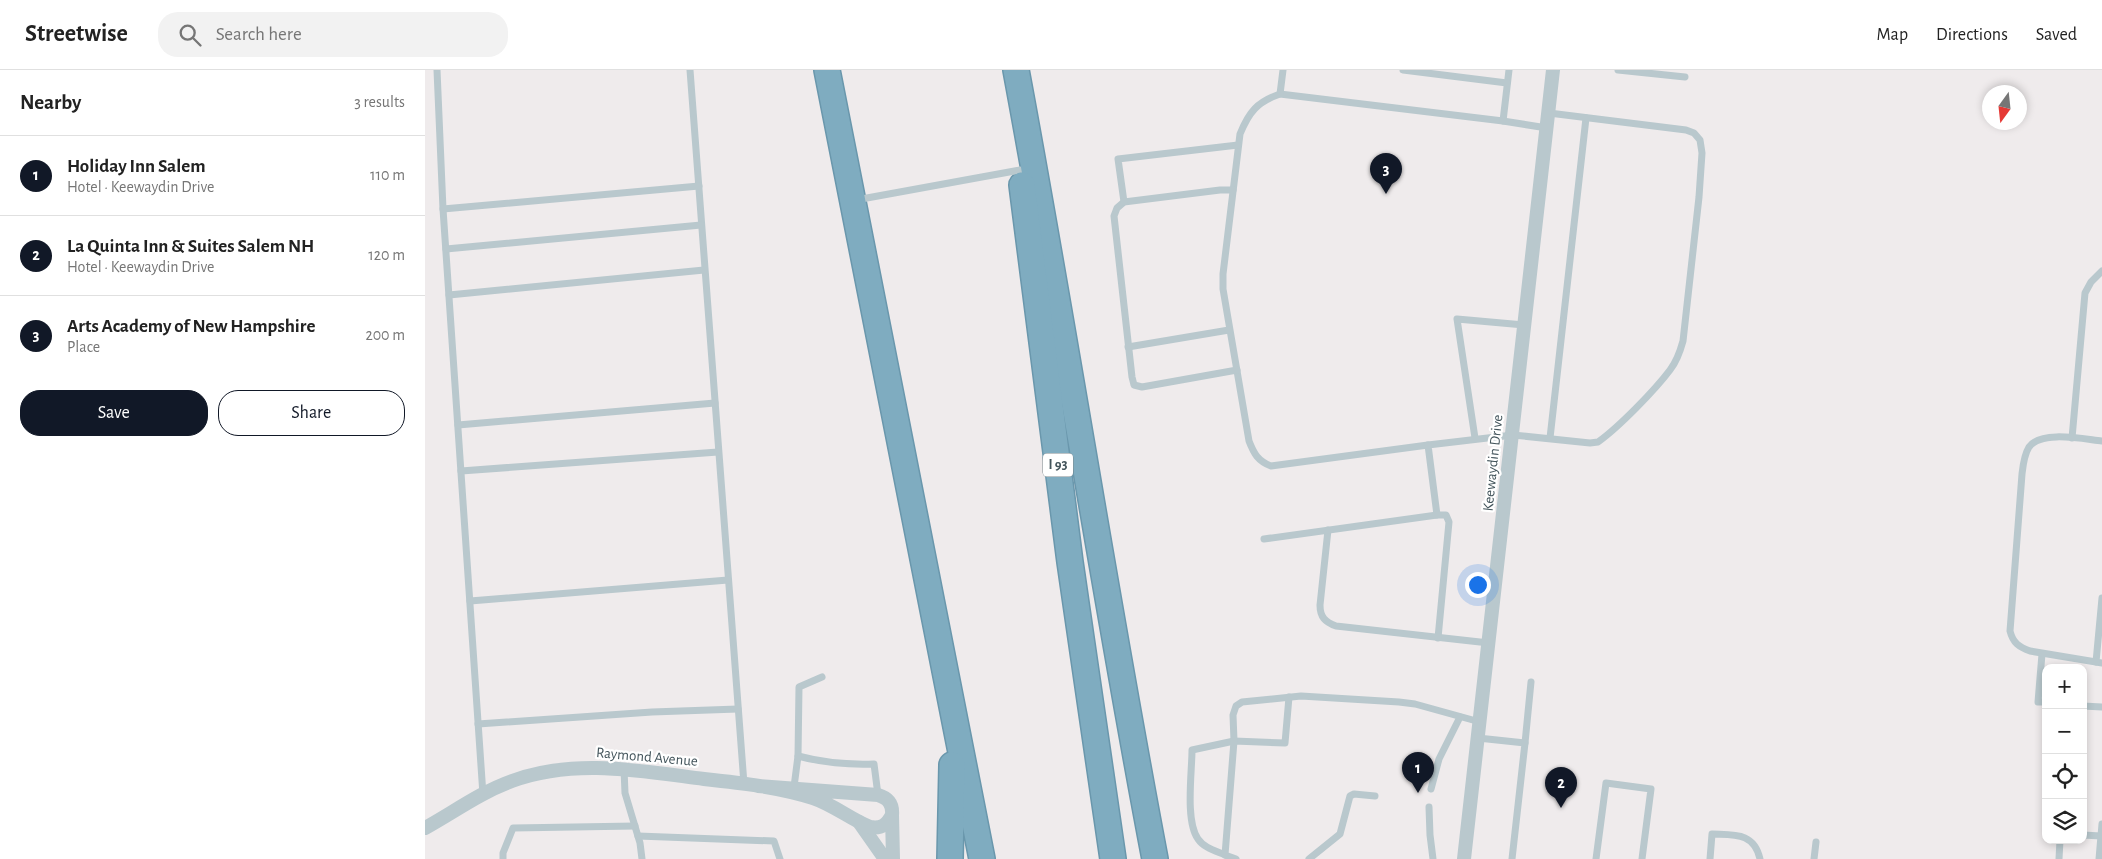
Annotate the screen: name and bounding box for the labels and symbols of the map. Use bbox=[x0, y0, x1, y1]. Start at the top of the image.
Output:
north arrow bbox=[1982, 85, 2027, 130]
pin: 3 bbox=[1370, 153, 1402, 194]
street label: Keewaydin Drive bbox=[1480, 414, 1506, 512]
road number: I 93 bbox=[1043, 454, 1073, 476]
your location bbox=[1465, 572, 1491, 598]
street label: Raymond Avenue bbox=[595, 745, 699, 769]
pin: 1 bbox=[1402, 752, 1434, 793]
pin: 2 bbox=[1545, 767, 1577, 808]

